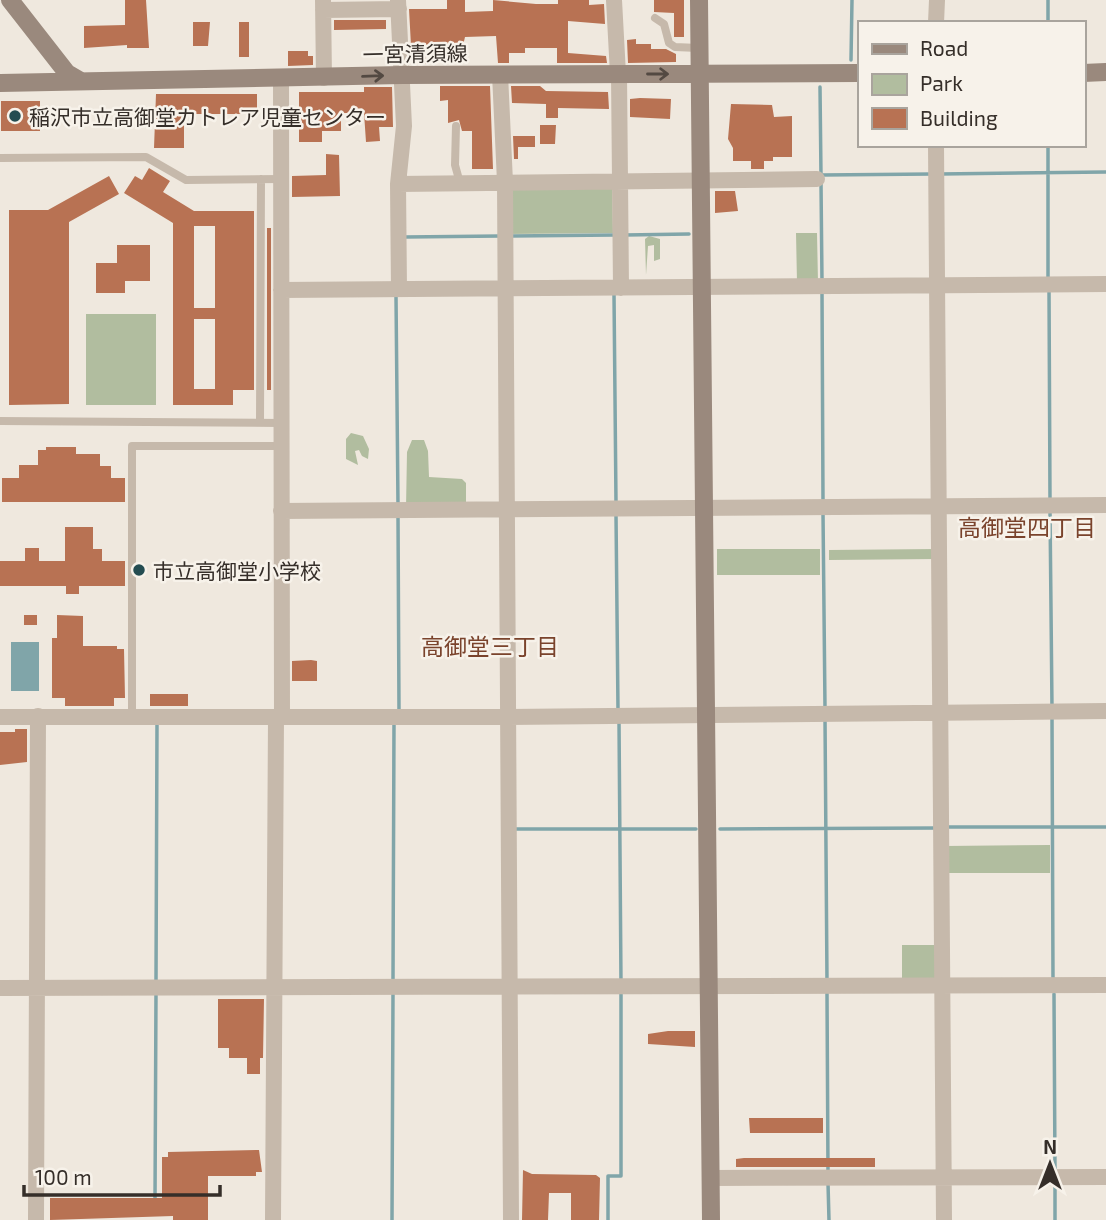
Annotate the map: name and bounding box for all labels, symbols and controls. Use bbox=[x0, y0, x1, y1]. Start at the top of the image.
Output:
legend bbox=[858, 21, 1085, 147]
text: Road bbox=[920, 35, 968, 60]
street label: 一宮清須線 bbox=[362, 40, 468, 66]
one-way arrow bbox=[647, 67, 670, 81]
one-way arrow bbox=[362, 69, 385, 82]
text: Park bbox=[920, 70, 963, 95]
place label: 稲沢市立高御堂カトレア児童センター bbox=[29, 104, 386, 129]
text: Building bbox=[920, 105, 998, 130]
marker: 稲沢市立高御堂カトレア児童センター bbox=[7, 108, 23, 124]
district label: 高御堂四丁目 bbox=[958, 513, 1096, 541]
place label: 市立高御堂小学校 bbox=[153, 558, 321, 583]
marker: 市立高御堂小学校 bbox=[131, 562, 147, 578]
district label: 高御堂三丁目 bbox=[421, 632, 559, 660]
north arrow bbox=[1015, 1129, 1085, 1199]
text: N bbox=[1043, 1135, 1057, 1158]
scale bar bbox=[24, 1154, 220, 1198]
text: 100 m bbox=[35, 1164, 92, 1189]

